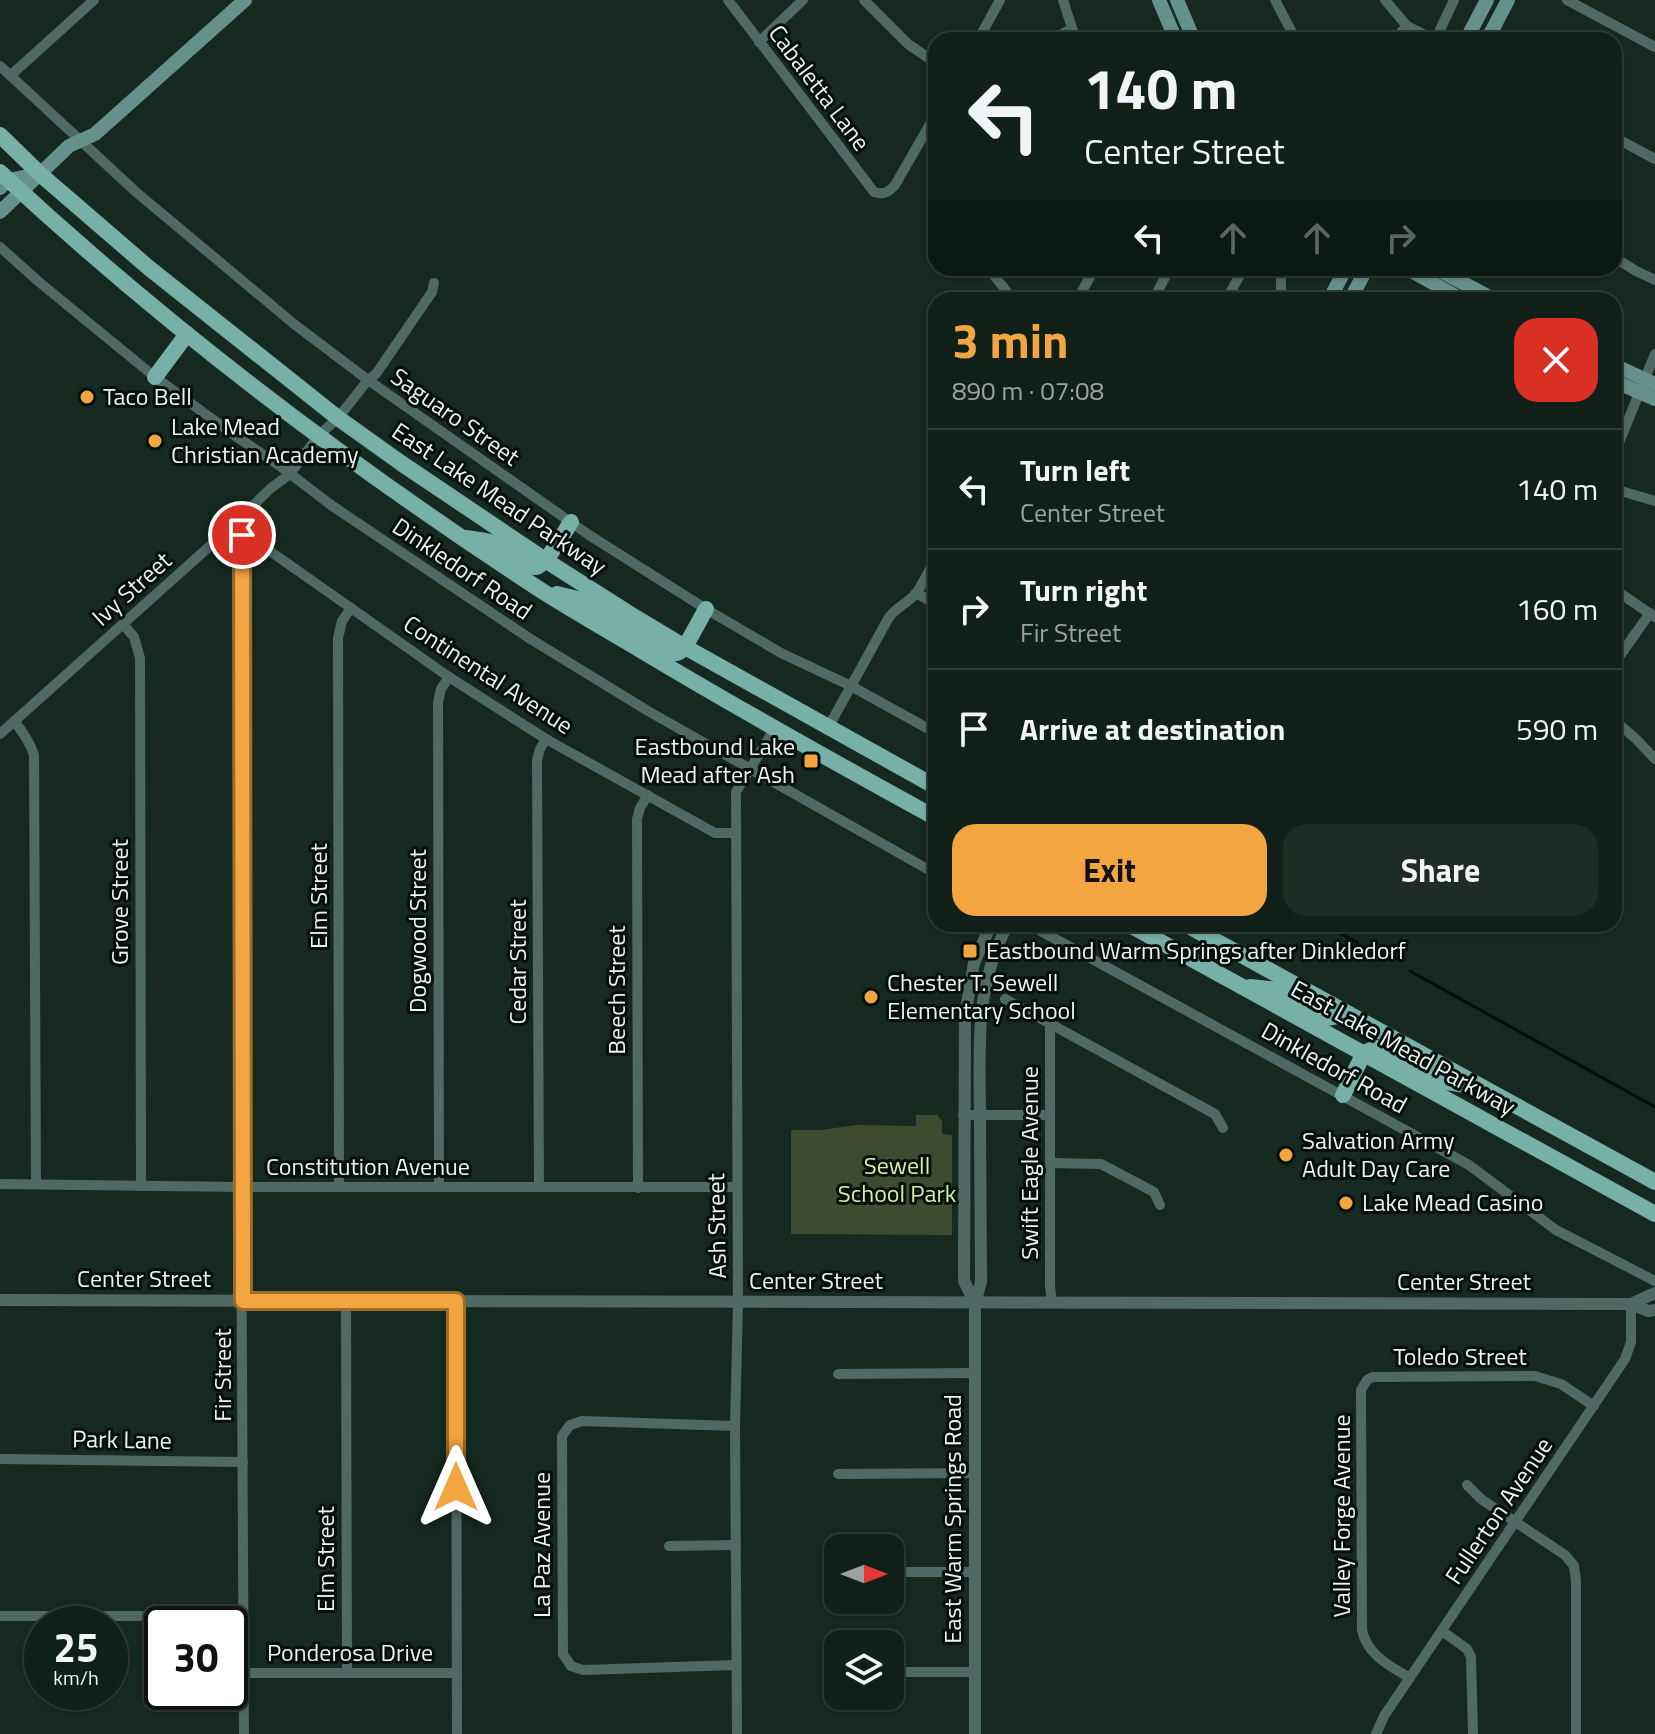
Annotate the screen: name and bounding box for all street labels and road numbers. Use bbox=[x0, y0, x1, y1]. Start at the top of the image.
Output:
street label: Cabaletta Lane bbox=[760, 17, 879, 158]
street label: Saguaro Street bbox=[384, 358, 528, 474]
street label: East Lake Mead Parkway bbox=[385, 413, 614, 584]
street label: Dinkledorf Road bbox=[385, 508, 540, 628]
street label: Ivy Street bbox=[84, 542, 180, 634]
street label: Continental Avenue bbox=[396, 606, 581, 743]
street label: Grove Street bbox=[101, 838, 137, 965]
street label: Elm Street bbox=[300, 842, 336, 949]
street label: Dogwood Street bbox=[399, 849, 435, 1013]
street label: Cedar Street bbox=[499, 899, 535, 1025]
street label: Beech Street bbox=[598, 925, 634, 1055]
street label: East Lake Mead Parkway bbox=[1285, 970, 1523, 1124]
street label: Dinkledorf Road bbox=[1255, 1012, 1414, 1122]
street label: Swift Eagle Avenue bbox=[1011, 1066, 1047, 1260]
street label: Constitution Avenue bbox=[266, 1148, 470, 1184]
street label: Ash Street bbox=[697, 1172, 735, 1279]
street label: Center Street bbox=[77, 1260, 211, 1296]
street label: Center Street bbox=[749, 1262, 883, 1298]
street label: Center Street bbox=[1397, 1263, 1531, 1299]
street label: Fir Street bbox=[204, 1328, 240, 1422]
street label: Toledo Street bbox=[1393, 1338, 1527, 1374]
street label: East Warm Springs Road bbox=[934, 1394, 970, 1644]
street label: Valley Forge Avenue bbox=[1323, 1414, 1359, 1618]
street label: Park Lane bbox=[72, 1420, 172, 1458]
street label: Fullerton Avenue bbox=[1435, 1430, 1561, 1591]
street label: La Paz Avenue bbox=[523, 1472, 559, 1618]
street label: Elm Street bbox=[307, 1505, 343, 1612]
street label: Ponderosa Drive bbox=[267, 1634, 433, 1670]

